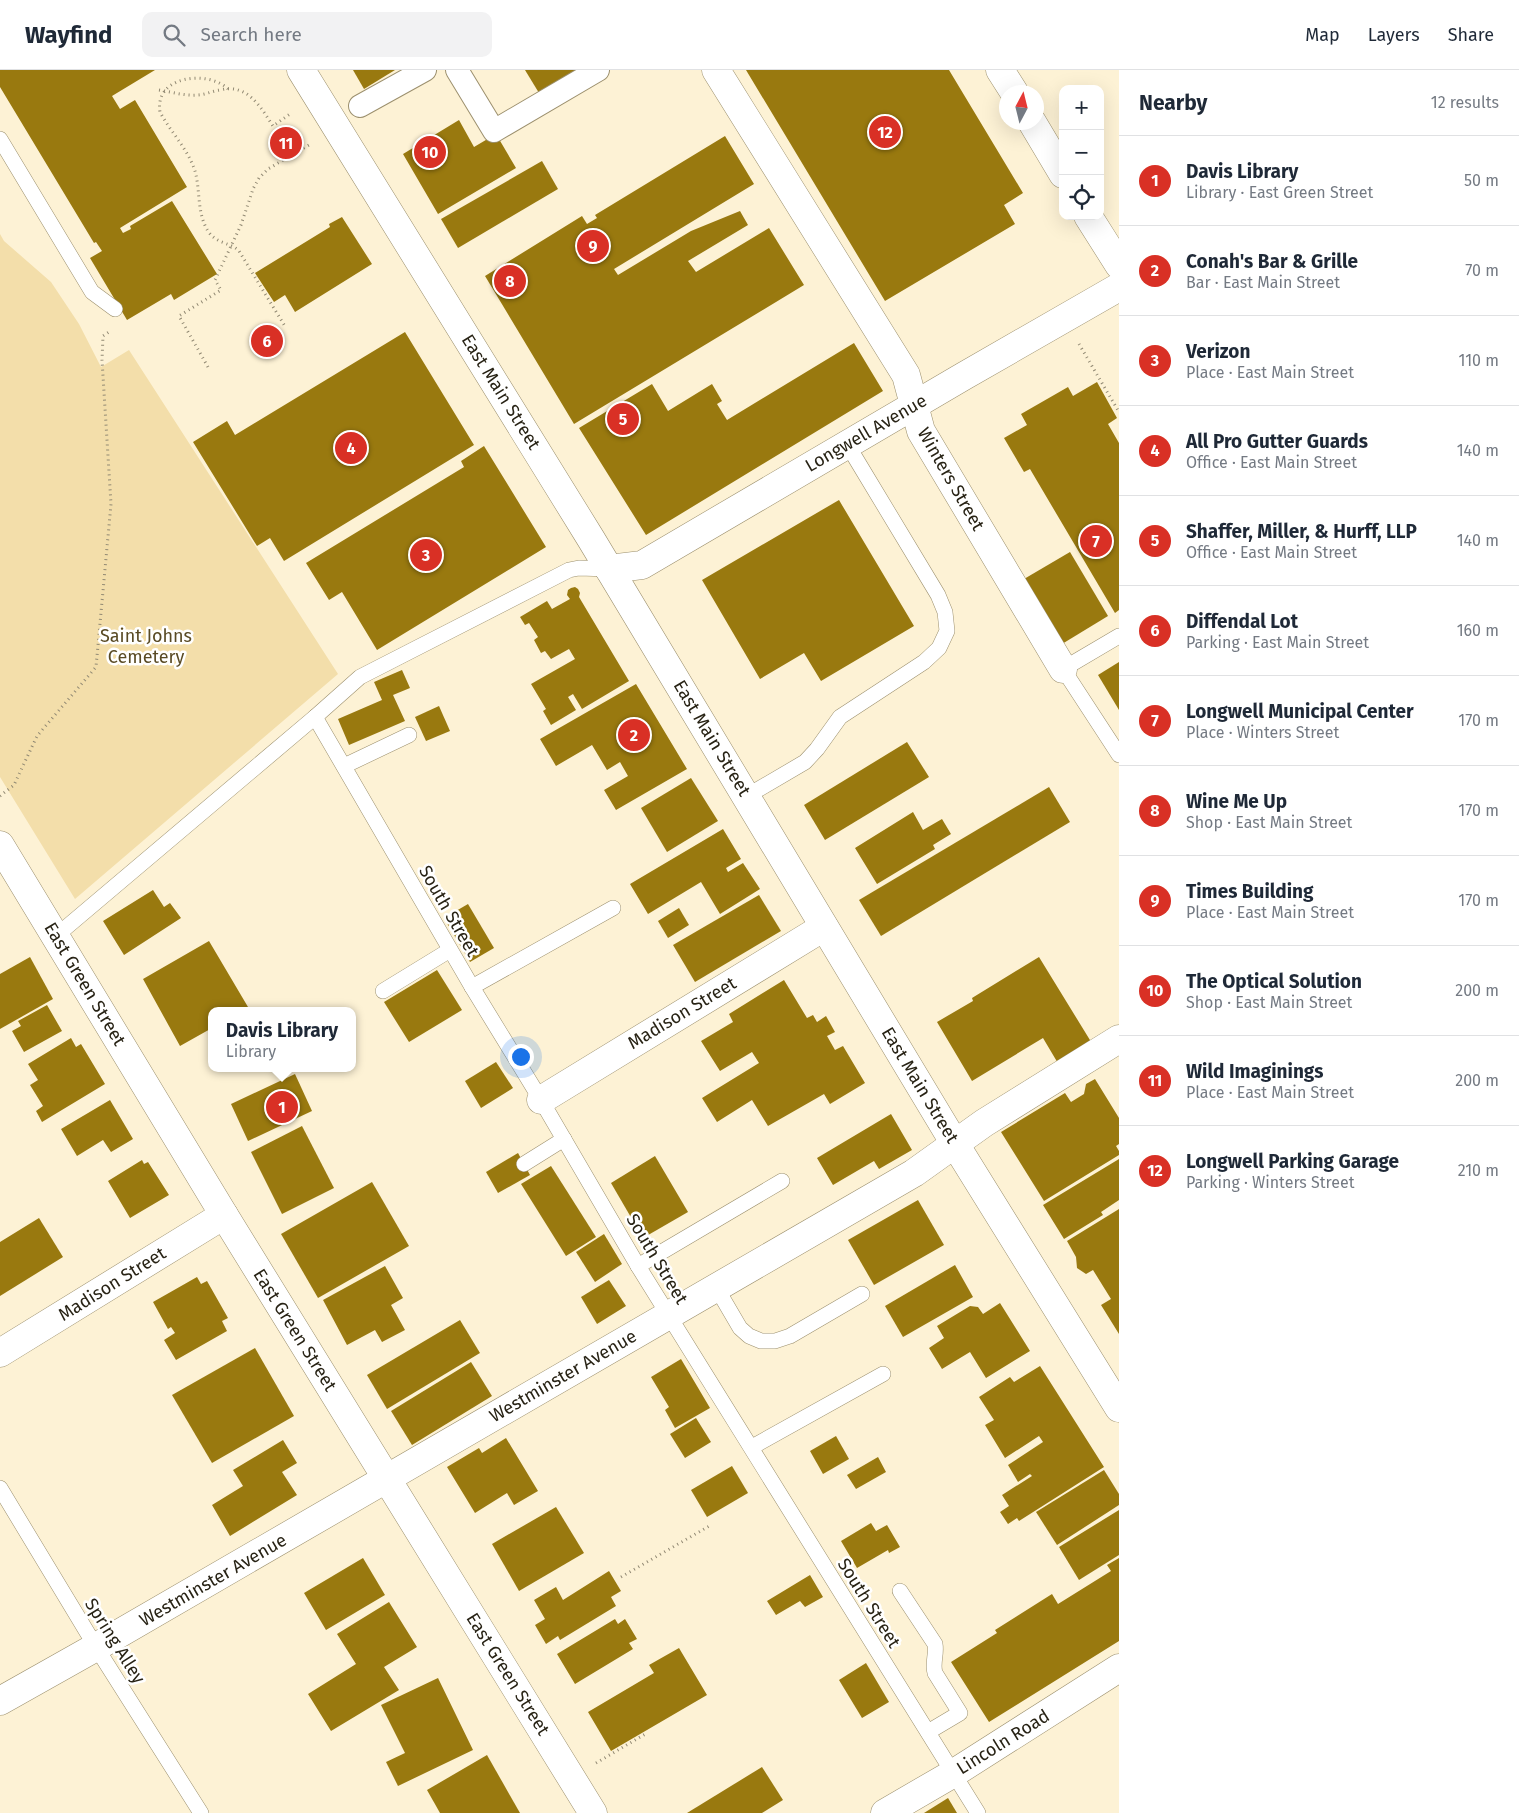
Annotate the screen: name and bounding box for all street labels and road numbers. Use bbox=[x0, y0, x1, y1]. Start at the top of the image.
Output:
street label: East Main Street bbox=[457, 330, 545, 454]
street label: Longwell Avenue bbox=[801, 389, 931, 477]
street label: Winters Street bbox=[913, 424, 990, 535]
street label: East Main Street bbox=[669, 676, 756, 801]
street label: South Street bbox=[414, 862, 484, 961]
street label: East Green Street bbox=[39, 918, 131, 1050]
street label: Madison Street bbox=[624, 972, 741, 1054]
street label: East Main Street bbox=[877, 1023, 964, 1148]
street label: South Street bbox=[621, 1210, 693, 1309]
street label: Madison Street bbox=[54, 1242, 170, 1326]
street label: East Green Street bbox=[249, 1265, 342, 1396]
street label: Westminster Avenue bbox=[485, 1325, 641, 1427]
street label: Westminster Avenue bbox=[135, 1529, 291, 1631]
street label: South Street bbox=[833, 1554, 905, 1652]
street label: Spring Alley bbox=[80, 1594, 150, 1688]
street label: East Green Street bbox=[462, 1609, 555, 1740]
street label: Lincoln Road bbox=[952, 1705, 1054, 1779]

